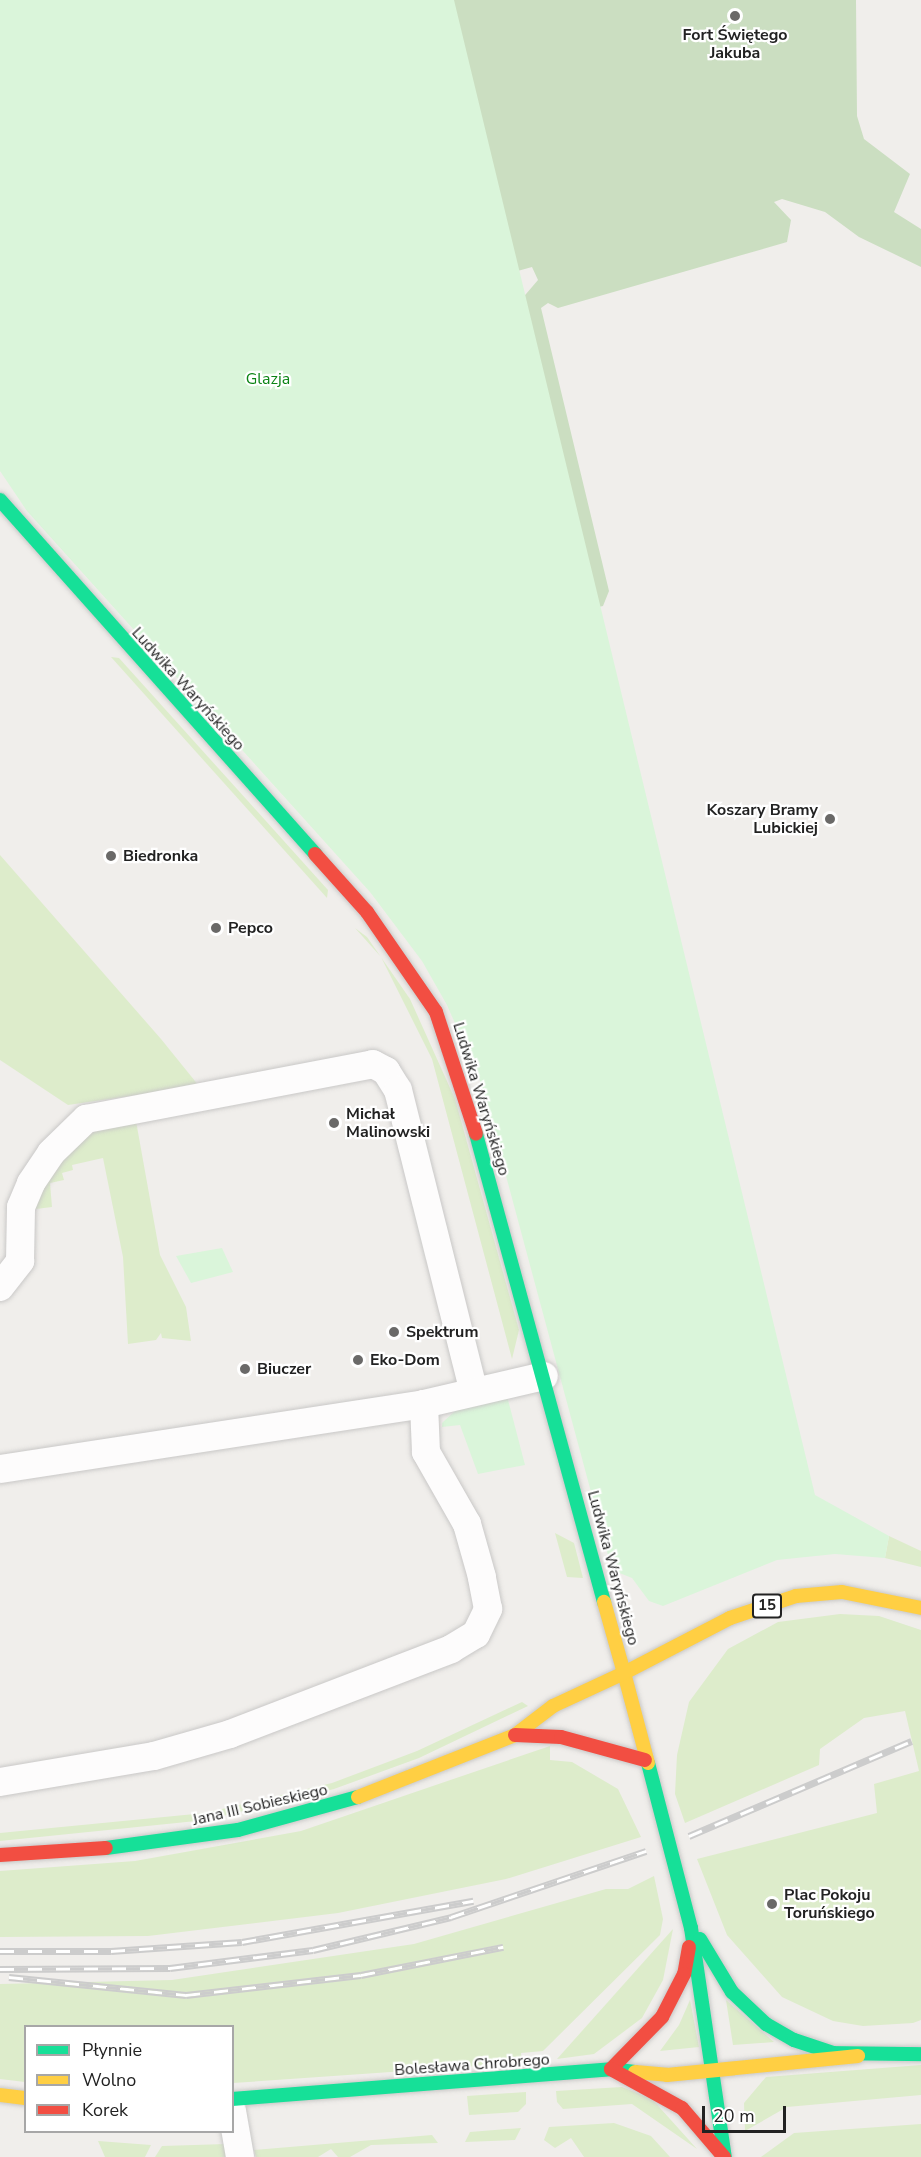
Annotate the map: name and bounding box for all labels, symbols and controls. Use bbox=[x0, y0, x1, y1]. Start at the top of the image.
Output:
marker: Fort Świętego Jakuba bbox=[728, 9, 742, 23]
place label: Fort Świętego Jakuba bbox=[682, 25, 788, 63]
park label: Glazja bbox=[246, 369, 290, 389]
street label: Ludwika Waryńskiego bbox=[128, 623, 248, 755]
place label: Koszary Bramy Lubickiej bbox=[707, 800, 818, 838]
marker: Koszary Bramy Lubickiej bbox=[823, 812, 837, 826]
place label: Biedronka bbox=[123, 846, 198, 866]
marker: Biedronka bbox=[104, 849, 118, 863]
place label: Pepco bbox=[228, 918, 273, 938]
marker: Pepco bbox=[209, 921, 223, 935]
street label: Ludwika Waryńskiego bbox=[449, 1020, 513, 1178]
place label: Michał Malinowski bbox=[346, 1104, 430, 1142]
marker: Michał Malinowski bbox=[327, 1116, 341, 1130]
place label: Spektrum bbox=[406, 1322, 478, 1342]
marker: Spektrum bbox=[387, 1325, 401, 1339]
place label: Eko-Dom bbox=[370, 1350, 440, 1370]
marker: Eko-Dom bbox=[351, 1353, 365, 1367]
place label: Biuczer bbox=[257, 1359, 311, 1379]
marker: Biuczer bbox=[238, 1362, 252, 1376]
street label: Ludwika Waryńskiego bbox=[583, 1489, 643, 1647]
road number: 15 bbox=[752, 1594, 782, 1618]
street label: Jana III Sobieskiego bbox=[190, 1780, 330, 1830]
place label: Plac Pokoju Toruńskiego bbox=[784, 1885, 875, 1923]
marker: Plac Pokoju Toruńskiego bbox=[765, 1897, 779, 1911]
legend bbox=[24, 2025, 234, 2133]
text: Płynnie bbox=[82, 2038, 142, 2062]
street label: Bolesława Chrobrego bbox=[394, 2050, 550, 2080]
text: Wolno bbox=[82, 2068, 136, 2092]
scale bar bbox=[705, 2094, 789, 2132]
text: Korek bbox=[82, 2098, 128, 2122]
text: 20 m bbox=[713, 2104, 755, 2128]

